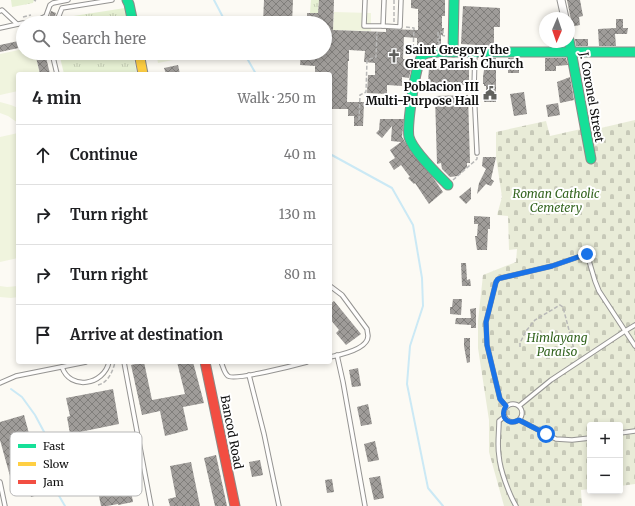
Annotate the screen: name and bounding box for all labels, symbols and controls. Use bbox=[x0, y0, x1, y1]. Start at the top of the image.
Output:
north arrow bbox=[539, 12, 575, 48]
search box bbox=[16, 16, 332, 60]
icon: search bbox=[30, 27, 52, 49]
text: Search here bbox=[62, 29, 146, 48]
place label: Saint Gregory the Great Parish Church bbox=[405, 42, 523, 71]
church icon: Saint Gregory the Great Parish Church bbox=[386, 48, 402, 64]
street label: J. Coronel Street bbox=[576, 50, 607, 144]
place label: Poblacion III Multi-Purpose Hall bbox=[366, 79, 479, 108]
public building icon: Poblacion III Multi-Purpose Hall bbox=[482, 85, 498, 101]
text: 4 min bbox=[32, 87, 81, 109]
text: Walk · 250 m bbox=[238, 90, 316, 107]
icon: ahead bbox=[32, 144, 54, 166]
text: Continue bbox=[70, 145, 138, 164]
text: 40 m bbox=[284, 146, 316, 163]
park label: Roman Catholic Cemetery bbox=[513, 186, 600, 215]
icon: right bbox=[32, 204, 54, 226]
text: Turn right bbox=[70, 205, 148, 224]
text: 130 m bbox=[279, 206, 316, 223]
route end bbox=[578, 245, 596, 263]
icon: right bbox=[32, 264, 54, 286]
text: Turn right bbox=[70, 265, 148, 284]
text: 80 m bbox=[284, 266, 316, 283]
icon: arrive bbox=[32, 324, 54, 346]
text: Arrive at destination bbox=[70, 325, 223, 344]
park label: Himlayang Paraiso bbox=[526, 330, 588, 359]
street label: Bancod Road bbox=[217, 394, 247, 470]
map controls bbox=[587, 422, 623, 494]
button: + bbox=[587, 422, 623, 458]
route start bbox=[537, 425, 555, 443]
legend bbox=[10, 432, 142, 496]
text: Fast bbox=[43, 439, 66, 453]
text: Slow bbox=[43, 457, 69, 471]
button: − bbox=[587, 458, 623, 494]
text: Jam bbox=[42, 475, 64, 489]

